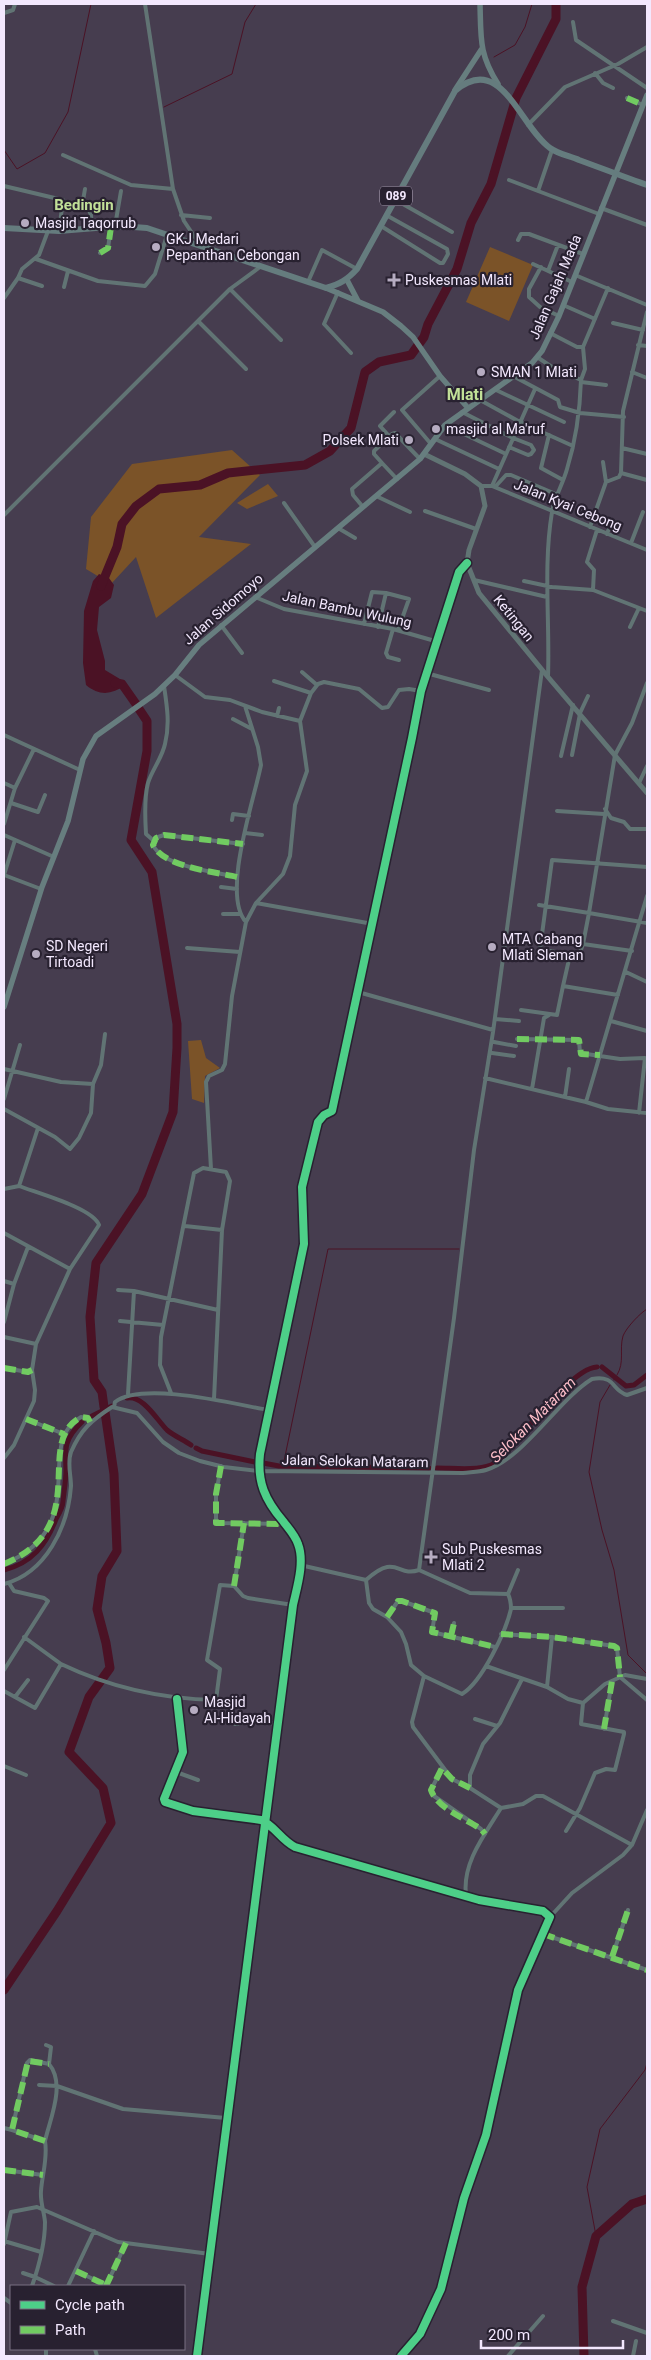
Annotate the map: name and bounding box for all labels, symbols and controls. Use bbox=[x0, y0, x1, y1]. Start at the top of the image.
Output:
road number: 089 bbox=[380, 187, 412, 206]
district label: Bedingin bbox=[54, 196, 114, 214]
place label: Masjid Taqorrub bbox=[35, 215, 136, 231]
marker: Masjid Taqorrub bbox=[19, 217, 31, 229]
place label: GKJ Medari Pepanthan Cebongan bbox=[166, 231, 300, 263]
street label: Jalan Gajah Mada bbox=[526, 232, 584, 342]
marker: GKJ Medari Pepanthan Cebongan bbox=[150, 241, 162, 253]
place label: Puskesmas Mlati bbox=[405, 272, 512, 288]
marker: Puskesmas Mlati bbox=[387, 273, 401, 287]
place label: SMAN 1 Mlati bbox=[491, 364, 577, 380]
marker: SMAN 1 Mlati bbox=[475, 366, 487, 378]
district label: Mlati bbox=[447, 385, 483, 404]
place label: masjid al Ma'ruf bbox=[446, 421, 545, 437]
marker: masjid al Ma'ruf bbox=[430, 423, 442, 435]
place label: Polsek Mlati bbox=[322, 432, 399, 448]
marker: Polsek Mlati bbox=[403, 434, 415, 446]
street label: Jalan Kyai Cebong bbox=[512, 476, 624, 534]
street label: Jalan Sidomoyo bbox=[180, 570, 266, 648]
street label: Jalan Bambu Wulung bbox=[281, 587, 413, 631]
street label: Ketingan bbox=[490, 592, 538, 644]
place label: MTA Cabang Mlati Sleman bbox=[502, 931, 583, 963]
place label: SD Negeri Tirtoadi bbox=[46, 938, 108, 970]
marker: MTA Cabang Mlati Sleman bbox=[486, 941, 498, 953]
marker: SD Negeri Tirtoadi bbox=[30, 948, 42, 960]
water label: Selokan Mataram bbox=[486, 1373, 580, 1467]
street label: Jalan Selokan Mataram bbox=[281, 1452, 429, 1470]
place label: Sub Puskesmas Mlati 2 bbox=[442, 1541, 542, 1573]
marker: Sub Puskesmas Mlati 2 bbox=[424, 1550, 438, 1564]
place label: Masjid Al-Hidayah bbox=[204, 1694, 271, 1726]
marker: Masjid Al-Hidayah bbox=[188, 1704, 200, 1716]
legend bbox=[10, 2285, 185, 2350]
text: Cycle path bbox=[55, 2296, 125, 2314]
scale bar bbox=[481, 2318, 624, 2350]
text: Path bbox=[55, 2321, 86, 2339]
text: 200 m bbox=[488, 2326, 530, 2344]

